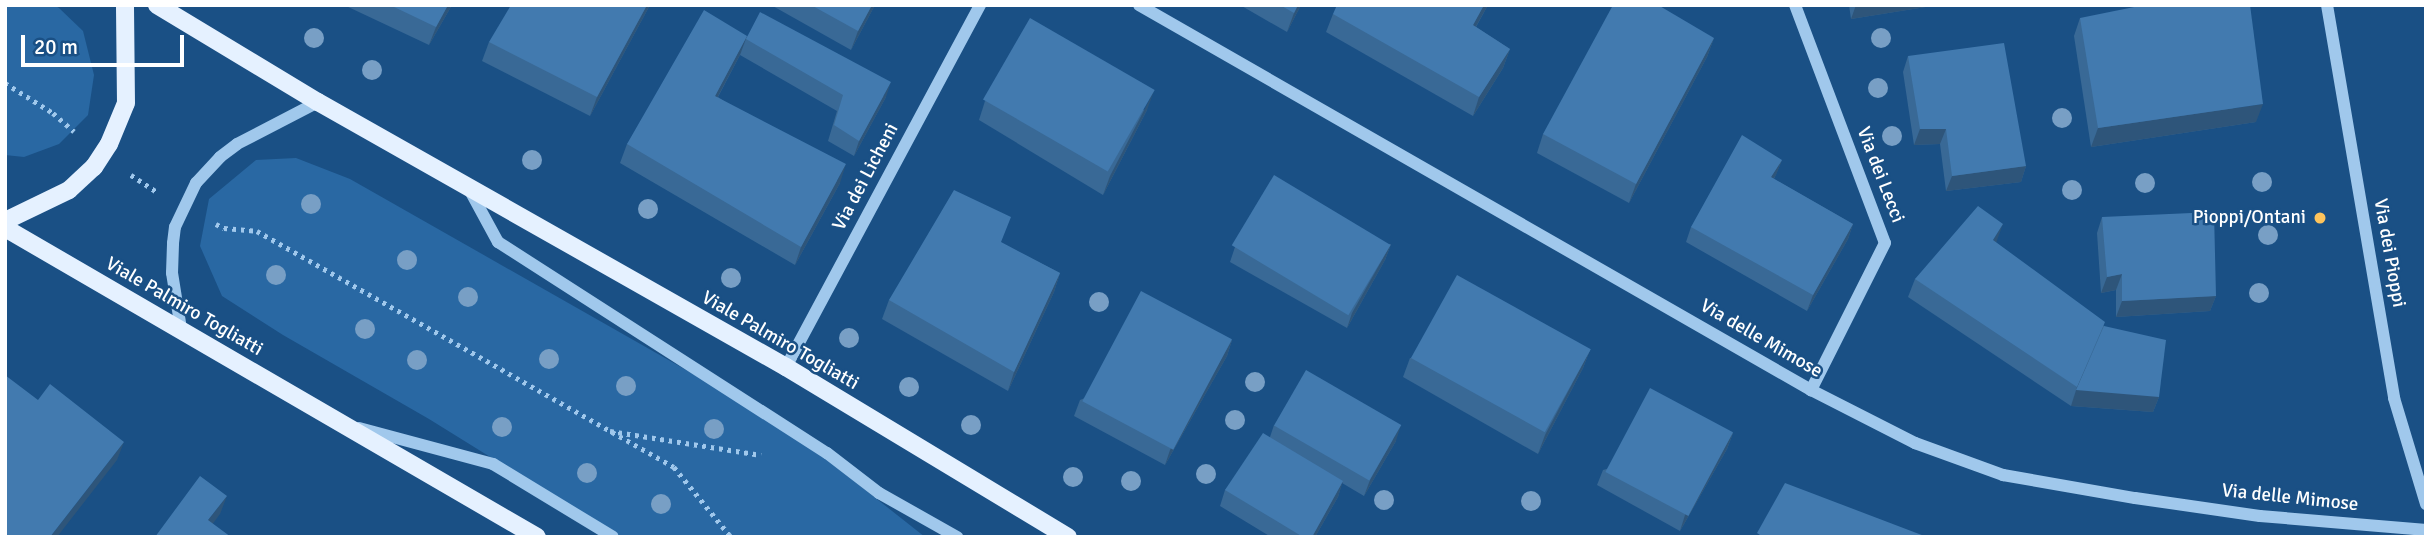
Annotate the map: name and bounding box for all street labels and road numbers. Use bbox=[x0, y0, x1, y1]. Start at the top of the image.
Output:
street label: Via dei Licheni bbox=[828, 120, 904, 234]
street label: Via dei Lecci bbox=[1851, 124, 1909, 226]
street label: Via dei Pioppi bbox=[2368, 197, 2410, 309]
street label: Viale Palmiro Togliatti bbox=[101, 253, 267, 361]
street label: Viale Palmiro Togliatti bbox=[697, 287, 863, 395]
street label: Via delle Mimose bbox=[1696, 295, 1826, 383]
street label: Via delle Mimose bbox=[2221, 479, 2359, 517]

